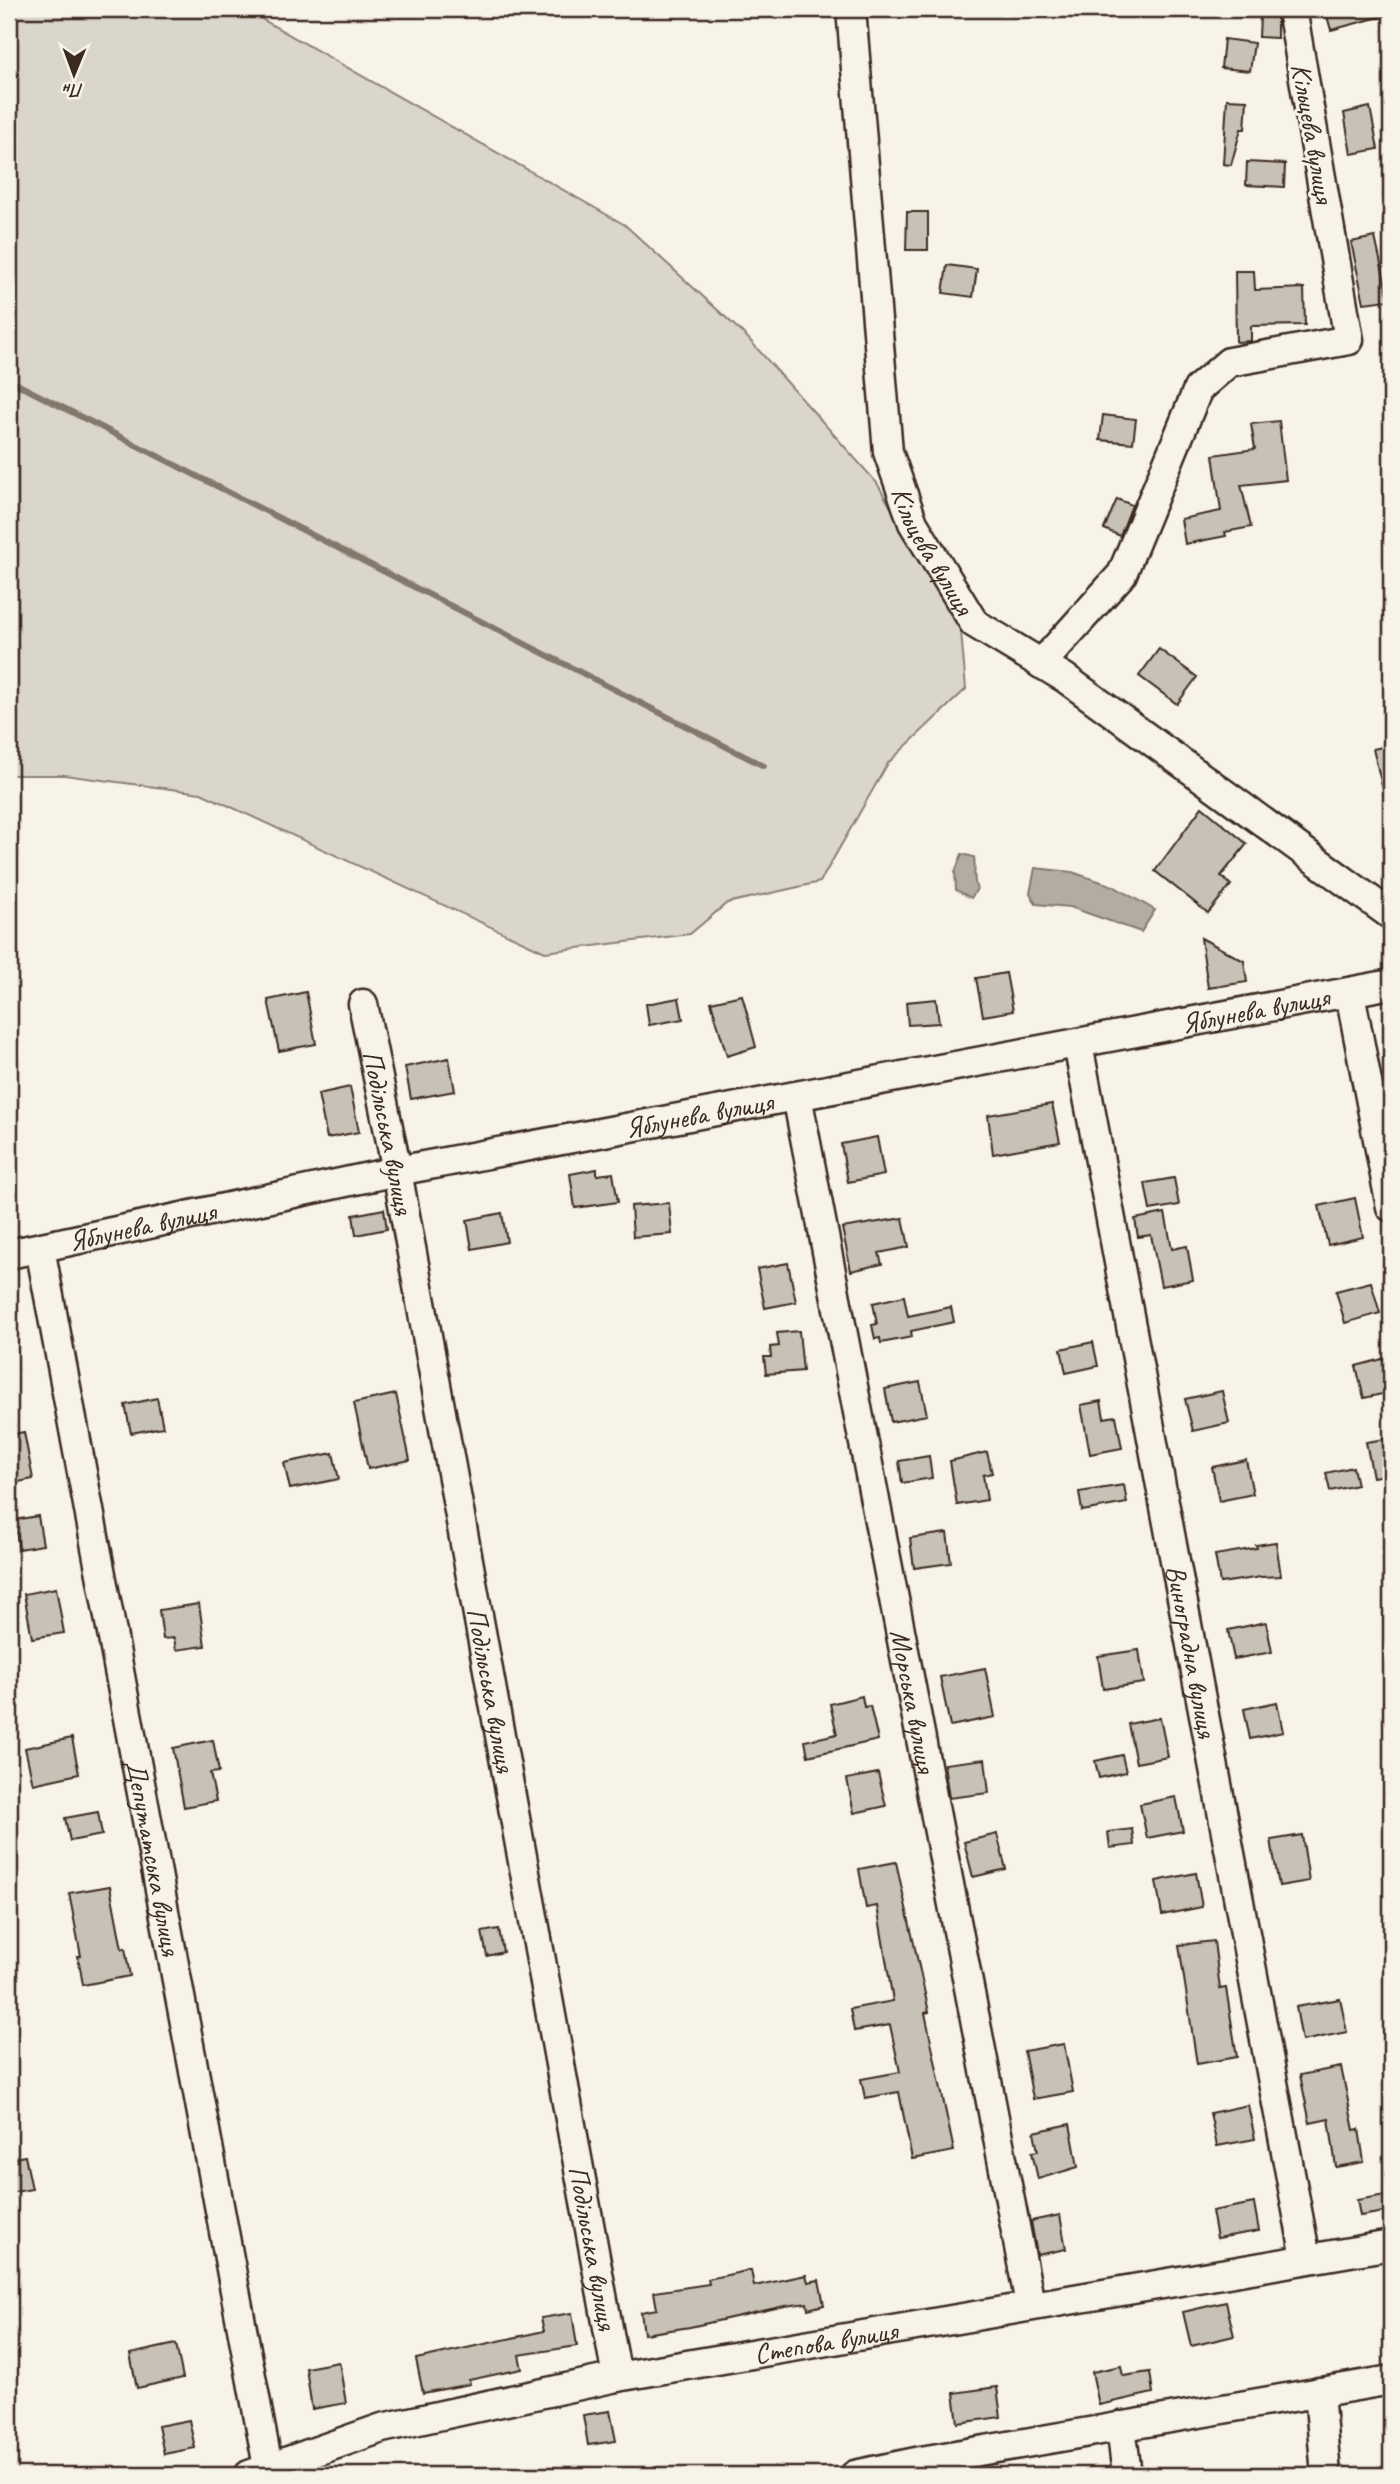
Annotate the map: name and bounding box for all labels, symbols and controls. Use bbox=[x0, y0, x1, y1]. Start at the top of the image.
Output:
north arrow bbox=[38, 38, 108, 108]
street label: Кільцева вулиця bbox=[1284, 61, 1343, 208]
text: Пн bbox=[62, 78, 84, 102]
street label: Кільцева вулиця bbox=[884, 482, 983, 623]
street label: Яблунева вулиця bbox=[1179, 978, 1334, 1041]
street label: Подільська вулиця bbox=[355, 1047, 422, 1218]
street label: Яблунева вулиця bbox=[622, 1083, 778, 1145]
street label: Яблунева вулиця bbox=[65, 1192, 221, 1258]
street label: Виноградна вулиця bbox=[1159, 1562, 1226, 1741]
street label: Подільська вулиця bbox=[460, 1605, 524, 1776]
street label: Морська вулиця bbox=[883, 1626, 945, 1778]
street label: Депутатська вулиця bbox=[119, 1757, 190, 1959]
street label: Подільська вулиця bbox=[561, 2163, 626, 2334]
street label: Степова вулиця bbox=[751, 2312, 902, 2371]

